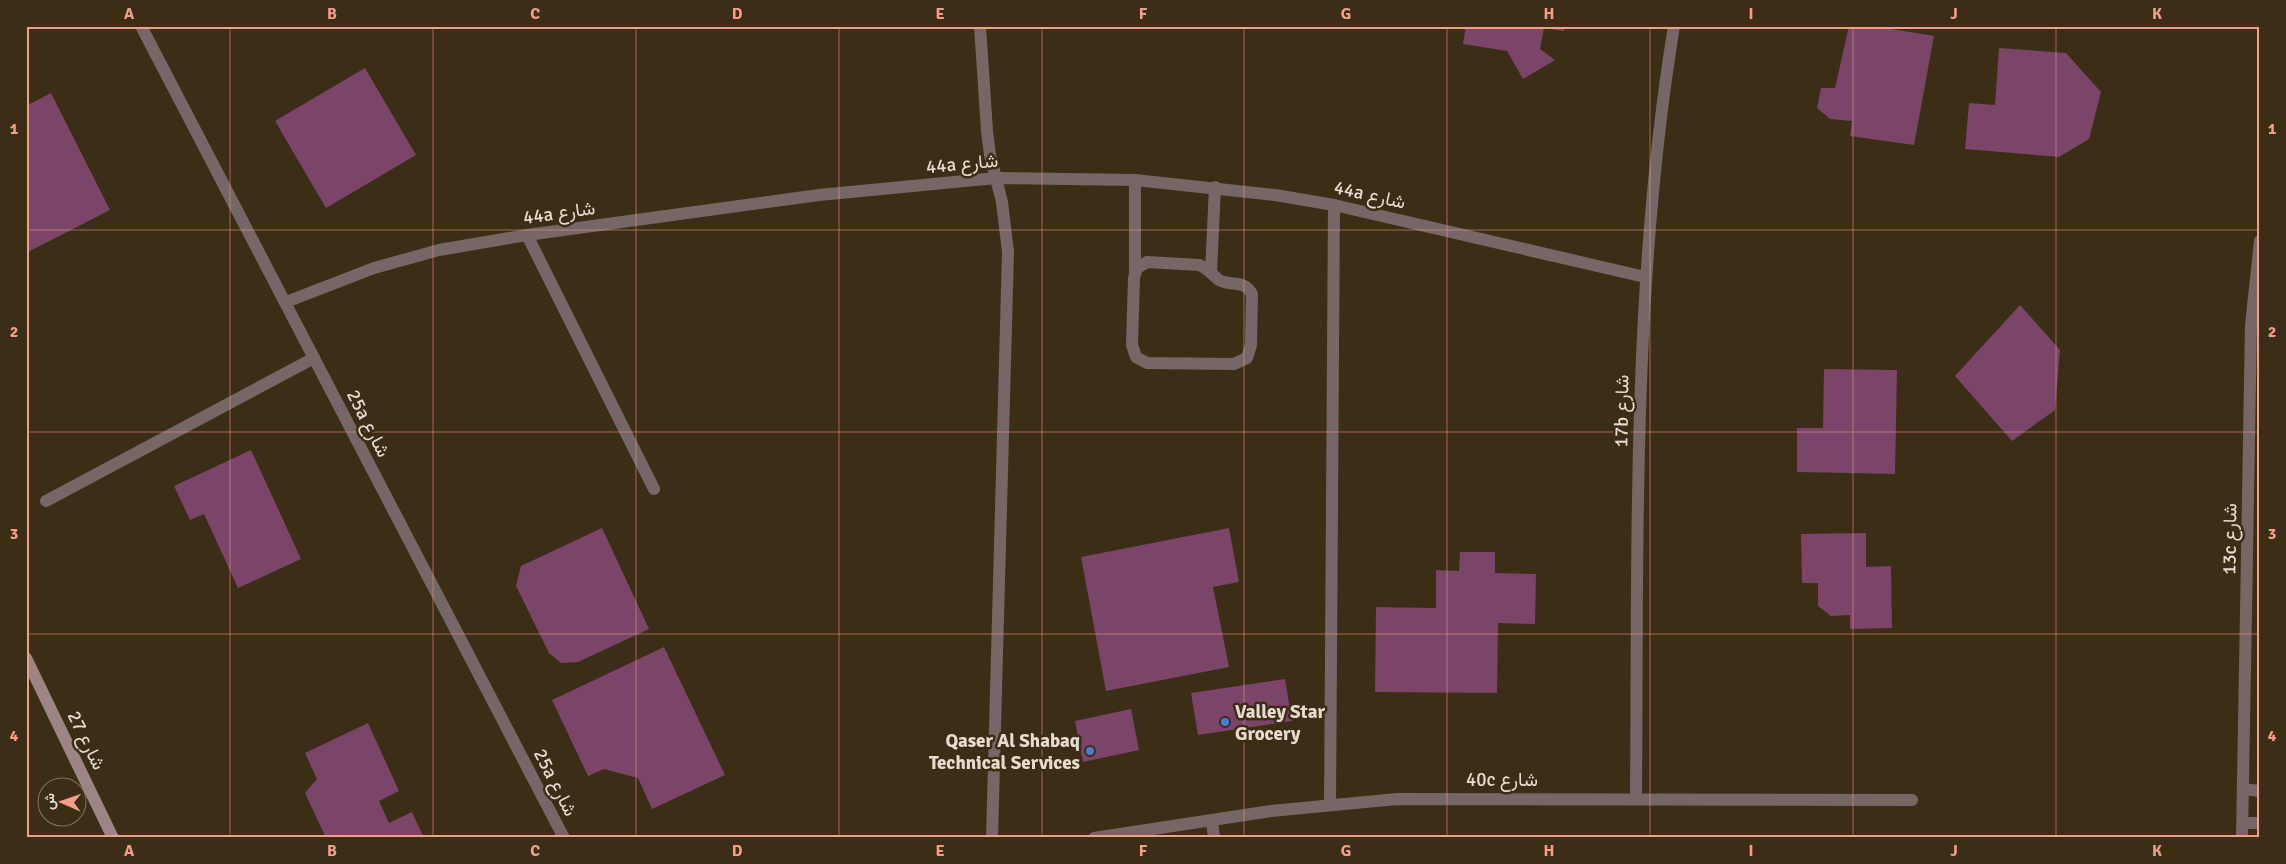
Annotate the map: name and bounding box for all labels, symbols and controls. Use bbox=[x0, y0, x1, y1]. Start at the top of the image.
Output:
text: A bbox=[124, 4, 135, 24]
text: B bbox=[327, 4, 337, 24]
text: C bbox=[530, 4, 540, 24]
text: D bbox=[732, 4, 743, 24]
text: E bbox=[935, 4, 945, 24]
text: F bbox=[1139, 4, 1148, 24]
text: G bbox=[1341, 4, 1351, 24]
text: H bbox=[1544, 4, 1554, 24]
text: I bbox=[1748, 4, 1754, 24]
text: J bbox=[1950, 4, 1958, 24]
text: K bbox=[2152, 4, 2162, 24]
text: 1 bbox=[10, 119, 19, 139]
text: 1 bbox=[2268, 119, 2277, 139]
street label: 44a شارع bbox=[925, 149, 999, 179]
street label: 44a شارع bbox=[1332, 175, 1408, 215]
street label: 44a شارع bbox=[522, 196, 597, 230]
text: 2 bbox=[10, 322, 18, 342]
text: 2 bbox=[2268, 322, 2276, 342]
street label: 17b شارع bbox=[1609, 374, 1635, 448]
street label: 25a شارع bbox=[341, 386, 395, 461]
street label: 13c شارع bbox=[2217, 503, 2243, 575]
text: 3 bbox=[10, 524, 18, 544]
text: 3 bbox=[2268, 524, 2276, 544]
place label: Valley Star Grocery bbox=[1235, 700, 1325, 746]
street label: شارع 27 bbox=[62, 707, 111, 774]
marker: Valley Star Grocery bbox=[1219, 716, 1231, 728]
text: 4 bbox=[10, 726, 19, 746]
text: 4 bbox=[2268, 726, 2277, 746]
place label: Qaser Al Shabaq Technical Services bbox=[929, 729, 1080, 775]
street label: 25a شارع bbox=[528, 745, 582, 820]
marker: Qaser Al Shabaq Technical Services bbox=[1084, 745, 1096, 757]
street label: 40c شارع bbox=[1466, 768, 1538, 792]
north arrow bbox=[38, 776, 88, 826]
text: ش bbox=[41, 793, 58, 810]
text: A bbox=[124, 841, 135, 861]
text: B bbox=[327, 841, 337, 861]
text: C bbox=[530, 841, 540, 861]
text: D bbox=[732, 841, 743, 861]
text: E bbox=[935, 841, 945, 861]
text: F bbox=[1139, 841, 1148, 861]
text: G bbox=[1341, 841, 1351, 861]
text: H bbox=[1544, 841, 1554, 861]
text: I bbox=[1748, 841, 1754, 861]
text: J bbox=[1950, 841, 1958, 861]
text: K bbox=[2152, 841, 2162, 861]

